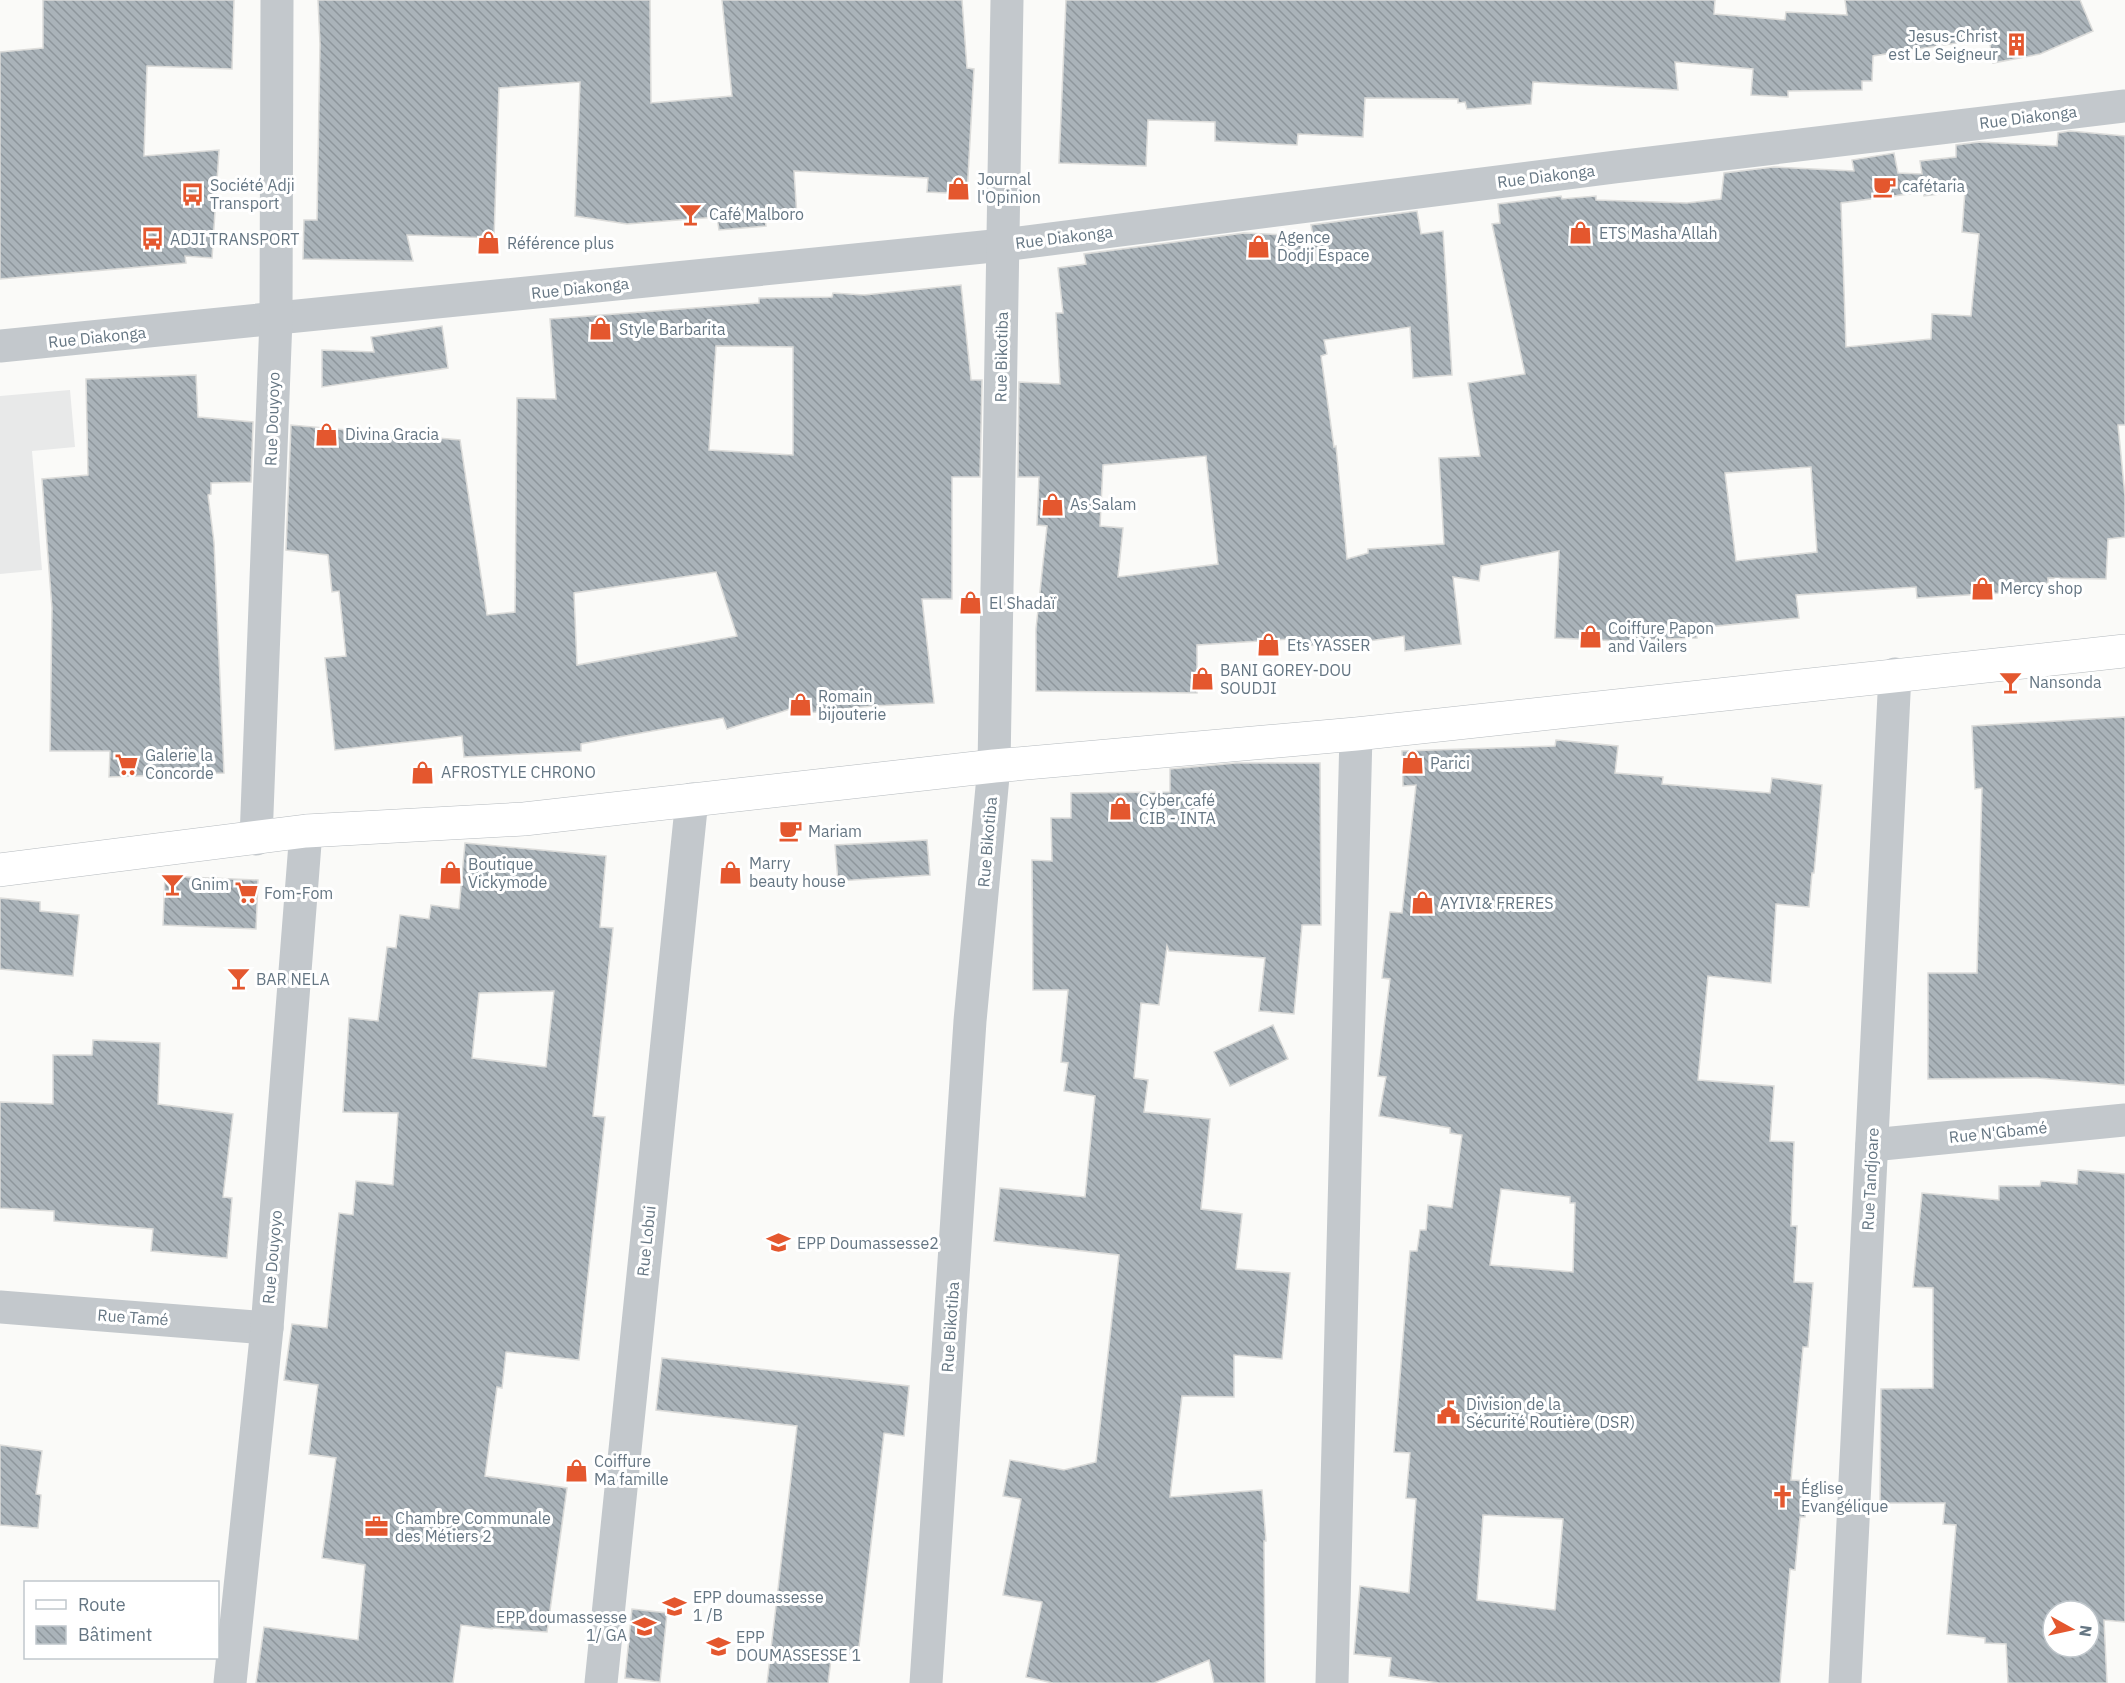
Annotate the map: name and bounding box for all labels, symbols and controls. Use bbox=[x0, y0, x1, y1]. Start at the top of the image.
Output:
place label: Jesus-Christ est Le Seigneur bbox=[1888, 26, 1998, 64]
building icon: Jesus-Christ est Le Seigneur bbox=[2003, 32, 2029, 58]
street label: Rue Diakonga bbox=[1978, 101, 2078, 133]
street label: Rue Diakonga bbox=[1496, 160, 1596, 192]
place label: Journal l'Opinion bbox=[977, 169, 1041, 207]
cafe icon: cafétaria bbox=[1871, 173, 1897, 199]
place label: Société Adji Transport bbox=[210, 175, 295, 213]
shop icon: Journal l'Opinion bbox=[946, 175, 972, 201]
place label: cafétaria bbox=[1902, 176, 1966, 196]
bus stop icon: Société Adji Transport bbox=[179, 181, 205, 207]
bar icon: Café Malboro bbox=[678, 201, 704, 227]
place label: Café Malboro bbox=[709, 204, 804, 224]
shop icon: ETS Masha Allah bbox=[1568, 220, 1594, 246]
street label: Rue Diakonga bbox=[1014, 221, 1114, 253]
place label: ETS Masha Allah bbox=[1599, 223, 1718, 243]
bus stop icon: ADJI TRANSPORT bbox=[139, 226, 165, 252]
place label: Agence Dodji Espace bbox=[1277, 227, 1370, 265]
place label: ADJI TRANSPORT bbox=[170, 229, 299, 249]
shop icon: Référence plus bbox=[476, 230, 502, 256]
place label: Référence plus bbox=[507, 233, 614, 253]
shop icon: Agence Dodji Espace bbox=[1246, 233, 1272, 259]
street label: Rue Diakonga bbox=[530, 273, 630, 303]
street label: Rue Bikotiba bbox=[990, 311, 1012, 403]
shop icon: Style Barbarita bbox=[588, 316, 614, 342]
place label: Style Barbarita bbox=[619, 319, 726, 339]
street label: Rue Diakonga bbox=[47, 322, 147, 352]
street label: Rue Douyoyo bbox=[260, 371, 284, 466]
shop icon: Divina Gracia bbox=[314, 421, 340, 447]
place label: Divina Gracia bbox=[345, 424, 440, 444]
shop icon: As Salam bbox=[1039, 491, 1065, 517]
place label: As Salam bbox=[1070, 494, 1137, 514]
shop icon: Mercy shop bbox=[1969, 575, 1995, 601]
place label: Mercy shop bbox=[2000, 578, 2083, 598]
shop icon: El Shadaï bbox=[958, 590, 984, 616]
place label: El Shadaï bbox=[989, 593, 1056, 613]
place label: Coiffure Papon and Vailers bbox=[1608, 618, 1714, 656]
shop icon: Coiffure Papon and Vailers bbox=[1577, 624, 1603, 650]
shop icon: Ets YASSER bbox=[1256, 632, 1282, 658]
place label: Ets YASSER bbox=[1287, 635, 1370, 655]
place label: BANI GOREY-DOU SOUDJI bbox=[1220, 660, 1352, 698]
shop icon: BANI GOREY-DOU SOUDJI bbox=[1189, 666, 1215, 692]
bar icon: Nansonda bbox=[1998, 669, 2024, 695]
place label: Nansonda bbox=[2029, 672, 2102, 692]
place label: Romain bijouterie bbox=[818, 686, 887, 724]
shop icon: Romain bijouterie bbox=[787, 692, 813, 718]
place label: Galerie la Concorde bbox=[145, 745, 214, 783]
shop icon: Parici bbox=[1399, 750, 1425, 776]
supermarket icon: Galerie la Concorde bbox=[114, 751, 140, 777]
place label: Parici bbox=[1430, 753, 1470, 773]
shop icon: AFROSTYLE CHRONO bbox=[410, 759, 436, 785]
place label: AFROSTYLE CHRONO bbox=[441, 762, 596, 782]
place label: Cyber café CIB - INTA bbox=[1139, 790, 1216, 828]
street label: Rue Bikotiba bbox=[973, 795, 1001, 888]
shop icon: Cyber café CIB - INTA bbox=[1108, 796, 1134, 822]
cafe icon: Mariam bbox=[777, 818, 803, 844]
place label: Mariam bbox=[808, 821, 862, 841]
place label: Marry beauty house bbox=[749, 853, 846, 891]
place label: Boutique Vickymode bbox=[468, 854, 547, 892]
shop icon: Marry beauty house bbox=[718, 859, 744, 885]
shop icon: Boutique Vickymode bbox=[437, 860, 463, 886]
bar icon: Gnim bbox=[160, 871, 186, 897]
place label: Gnim bbox=[191, 874, 229, 894]
supermarket icon: Fom-Fom bbox=[233, 880, 259, 906]
place label: Fom-Fom bbox=[264, 883, 333, 903]
shop icon: AYIVI& FRERES bbox=[1409, 890, 1435, 916]
place label: AYIVI& FRERES bbox=[1440, 893, 1554, 913]
bar icon: BAR NELA bbox=[225, 966, 251, 992]
place label: BAR NELA bbox=[256, 969, 330, 989]
street label: Rue N'Gbamé bbox=[1948, 1117, 2048, 1147]
street label: Rue Tandjoare bbox=[1857, 1127, 1883, 1231]
street label: Rue Lobui bbox=[632, 1205, 660, 1277]
street label: Rue Douyoyo bbox=[258, 1209, 286, 1305]
school or university icon: EPP Doumassesse2 bbox=[766, 1230, 792, 1256]
place label: EPP Doumassesse2 bbox=[797, 1233, 939, 1253]
street label: Rue Bikotiba bbox=[937, 1281, 963, 1373]
street label: Rue Tamé bbox=[97, 1305, 169, 1329]
place label: Division de la Sécurité Routière (DSR) bbox=[1466, 1394, 1635, 1432]
public building icon: Division de la Sécurité Routière (DSR) bbox=[1435, 1400, 1461, 1426]
place label: Coiffure Ma famille bbox=[594, 1451, 669, 1489]
shop icon: Coiffure Ma famille bbox=[563, 1457, 589, 1483]
place label: Église Evangélique bbox=[1801, 1477, 1889, 1516]
church icon: Église Evangélique bbox=[1770, 1484, 1796, 1510]
place label: Chambre Communale des Métiers 2 bbox=[395, 1508, 551, 1546]
office icon: Chambre Communale des Métiers 2 bbox=[364, 1514, 390, 1540]
legend bbox=[24, 1581, 219, 1659]
place label: EPP doumassesse 1 /B bbox=[693, 1587, 824, 1625]
text: Route bbox=[78, 1593, 126, 1616]
school or university icon: EPP doumassesse 1 /B bbox=[662, 1593, 688, 1619]
north arrow bbox=[2041, 1599, 2101, 1659]
place label: EPP doumassesse 1/ GA bbox=[496, 1607, 627, 1645]
school or university icon: EPP doumassesse 1/ GA bbox=[632, 1613, 658, 1639]
text: Bâtiment bbox=[78, 1623, 152, 1646]
text: N bbox=[2075, 1624, 2097, 1638]
place label: EPP DOUMASSESSE 1 bbox=[736, 1627, 861, 1665]
school or university icon: EPP DOUMASSESSE 1 bbox=[705, 1633, 731, 1659]

